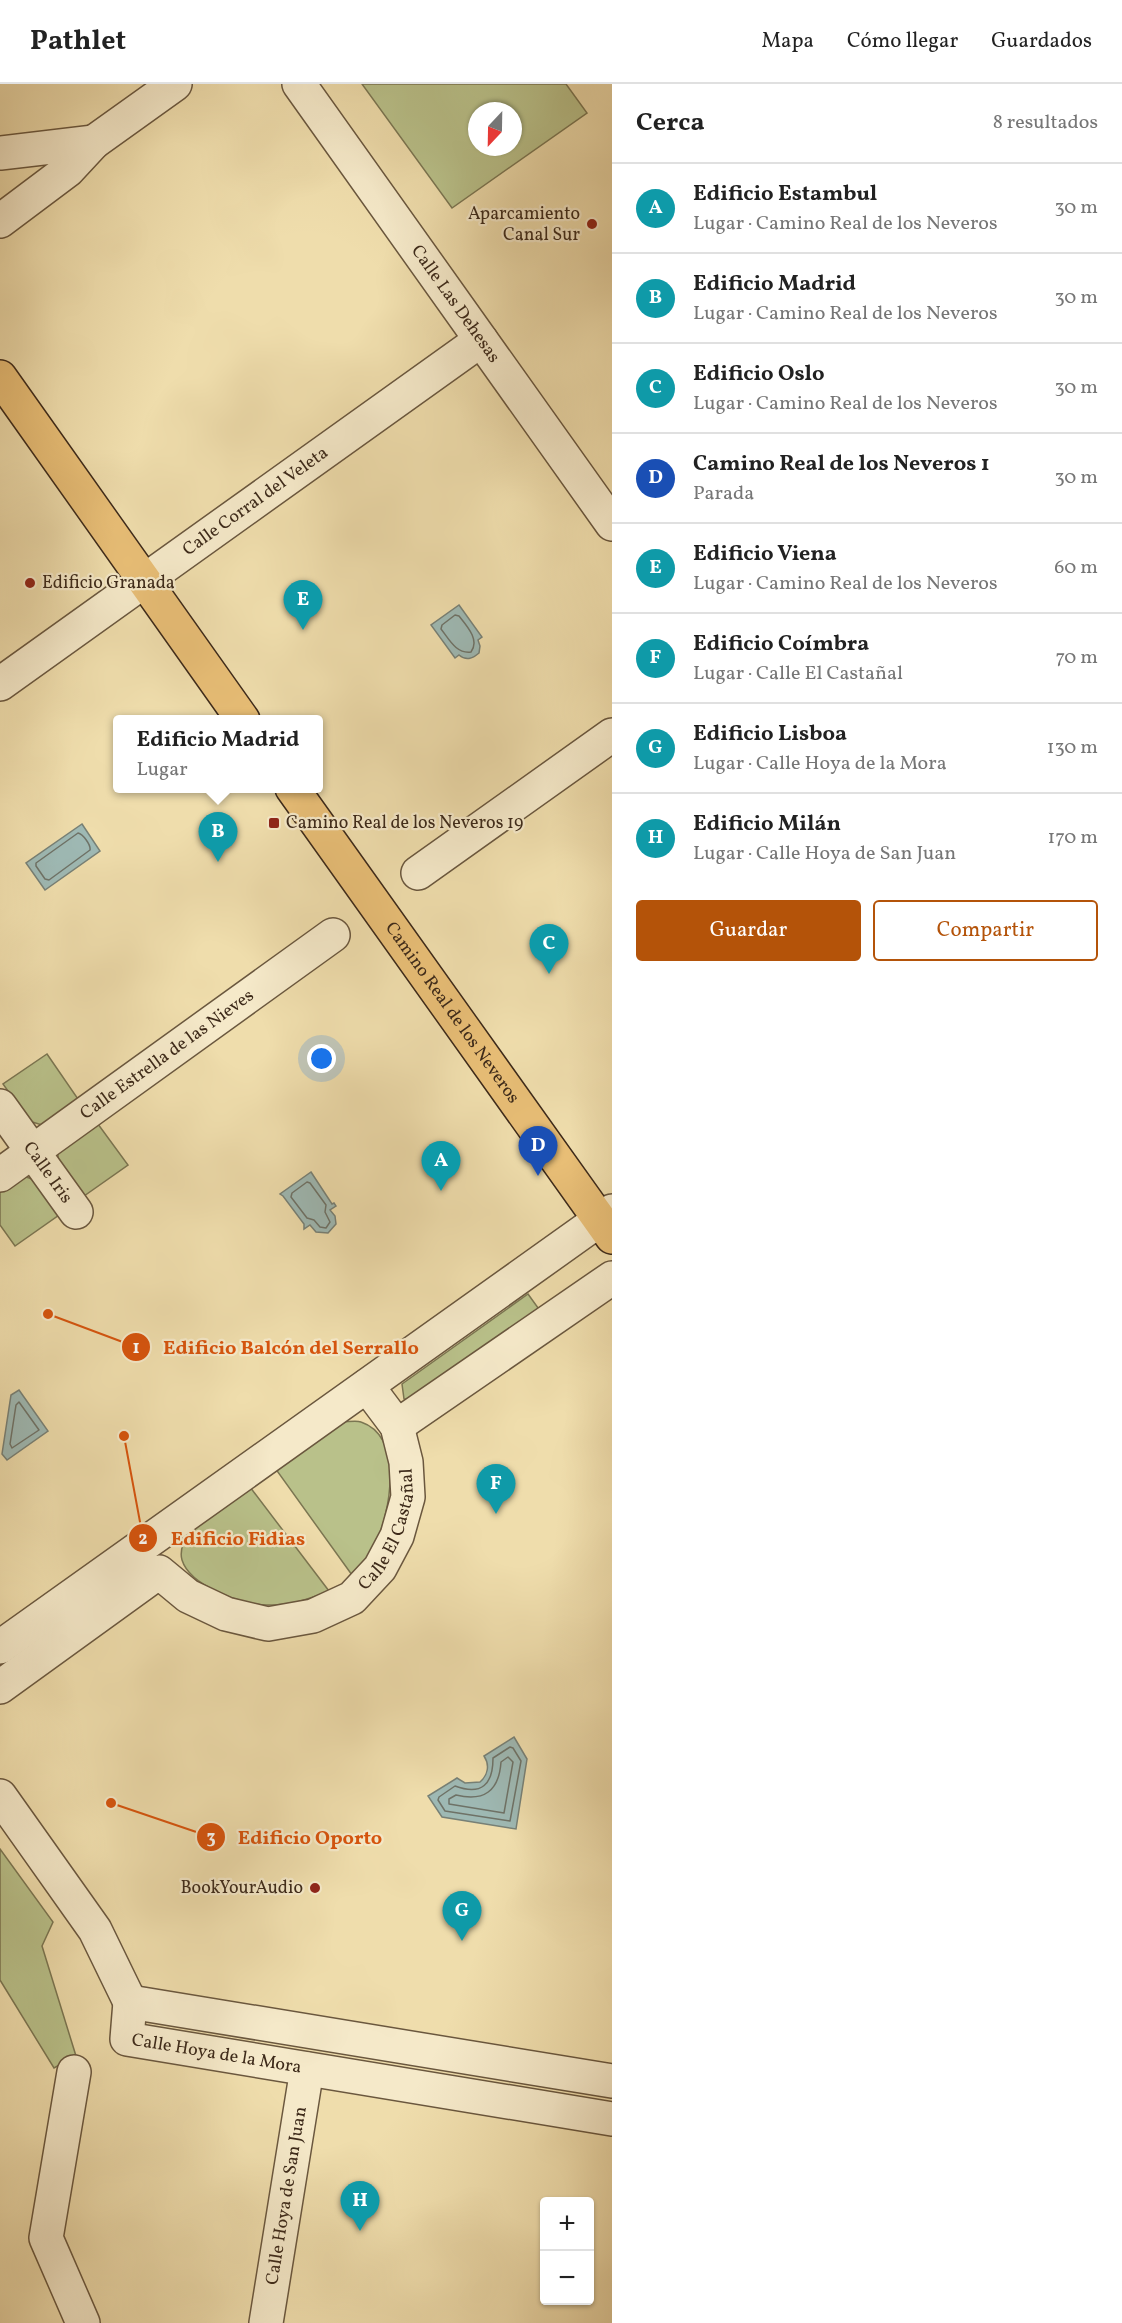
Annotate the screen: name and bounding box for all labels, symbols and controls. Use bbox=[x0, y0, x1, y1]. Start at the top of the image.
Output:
text: Pathlet bbox=[30, 22, 126, 61]
text: Mapa bbox=[761, 27, 814, 56]
text: Cómo llegar bbox=[847, 27, 958, 56]
text: Guardados bbox=[991, 27, 1092, 56]
north arrow bbox=[468, 102, 522, 156]
text: Cerca bbox=[636, 105, 705, 141]
text: 8 resultados bbox=[993, 109, 1098, 137]
text: Edificio Estambul bbox=[693, 179, 877, 210]
text: A bbox=[648, 194, 663, 222]
text: 30 m bbox=[1054, 194, 1098, 222]
place label: Aparcamiento Canal Sur bbox=[468, 202, 580, 248]
text: Lugar · Camino Real de los Neveros bbox=[693, 210, 997, 238]
marker: Aparcamiento Canal Sur bbox=[585, 217, 599, 231]
street label: Calle Las Dehesas bbox=[405, 240, 506, 368]
text: Edificio Madrid bbox=[693, 269, 856, 300]
text: B bbox=[649, 284, 662, 312]
text: 30 m bbox=[1054, 284, 1098, 312]
text: Lugar · Camino Real de los Neveros bbox=[693, 300, 997, 328]
text: Edificio Oslo bbox=[693, 359, 825, 390]
text: C bbox=[649, 374, 662, 402]
text: 30 m bbox=[1054, 374, 1098, 402]
text: Lugar · Camino Real de los Neveros bbox=[693, 390, 997, 418]
street label: Calle Corral del Veleta bbox=[178, 441, 333, 562]
text: Camino Real de los Neveros 1 bbox=[693, 449, 990, 480]
text: D bbox=[648, 464, 663, 492]
text: 30 m bbox=[1054, 464, 1098, 492]
text: Parada bbox=[693, 480, 754, 508]
text: Edificio Viena bbox=[693, 539, 837, 570]
text: E bbox=[649, 554, 662, 582]
text: 60 m bbox=[1054, 554, 1098, 582]
text: Lugar · Camino Real de los Neveros bbox=[693, 570, 997, 598]
place label: Edificio Granada bbox=[42, 571, 175, 596]
marker: Edificio Granada bbox=[23, 576, 37, 590]
pin: E bbox=[284, 580, 322, 630]
text: Edificio Coímbra bbox=[693, 629, 869, 660]
text: F bbox=[650, 644, 661, 672]
text: 70 m bbox=[1055, 644, 1098, 672]
text: Lugar · Calle El Castañal bbox=[693, 660, 903, 688]
popup bbox=[113, 715, 323, 793]
text: Edificio Lisboa bbox=[693, 719, 847, 750]
text: Edificio Madrid bbox=[137, 725, 299, 756]
text: G bbox=[648, 734, 663, 762]
text: 130 m bbox=[1047, 734, 1098, 762]
text: Lugar · Calle Hoya de la Mora bbox=[693, 750, 947, 778]
text: Lugar bbox=[137, 756, 188, 784]
text: Edificio Milán bbox=[693, 809, 841, 840]
place label: Camino Real de los Neveros 19 bbox=[286, 811, 523, 836]
pin: B bbox=[198, 812, 238, 862]
marker: Camino Real de los Neveros 19 bbox=[267, 816, 281, 830]
text: H bbox=[648, 824, 663, 852]
text: 170 m bbox=[1048, 824, 1098, 852]
text: Lugar · Calle Hoya de San Juan bbox=[693, 840, 956, 868]
button: Guardar bbox=[636, 900, 861, 961]
button: Compartir bbox=[873, 900, 1098, 961]
street label: Camino Real de los Neveros bbox=[379, 917, 525, 1109]
pin: C bbox=[530, 924, 568, 974]
street label: Calle Estrella de las Nieves bbox=[75, 983, 259, 1126]
your location bbox=[307, 1044, 336, 1073]
pin: D bbox=[518, 1126, 558, 1176]
street label: Calle Iris bbox=[17, 1137, 79, 1209]
pin: A bbox=[422, 1142, 460, 1191]
callout: Edificio Balcón del Serrallo bbox=[121, 1328, 430, 1366]
text: Edificio Balcón del Serrallo bbox=[163, 1335, 419, 1363]
text: 1 bbox=[132, 1336, 140, 1361]
pin: F bbox=[476, 1464, 516, 1514]
street label: Calle El Castañal bbox=[352, 1468, 421, 1596]
callout: Edificio Fidias bbox=[128, 1519, 317, 1557]
text: Edificio Fidias bbox=[171, 1526, 305, 1554]
text: 2 bbox=[138, 1527, 148, 1552]
callout: Edificio Oporto bbox=[196, 1818, 394, 1856]
text: Edificio Oporto bbox=[238, 1825, 382, 1853]
text: 3 bbox=[206, 1826, 216, 1851]
place label: BookYourAudio bbox=[180, 1876, 303, 1901]
marker: BookYourAudio bbox=[308, 1881, 322, 1895]
pin: G bbox=[442, 1892, 482, 1941]
street label: Calle Hoya de la Mora bbox=[130, 2027, 303, 2080]
street label: Calle Hoya de San Juan bbox=[260, 2104, 313, 2287]
pin: H bbox=[340, 2182, 380, 2231]
map controls bbox=[540, 2197, 594, 2305]
button: + bbox=[540, 2197, 594, 2251]
button: − bbox=[540, 2251, 594, 2305]

